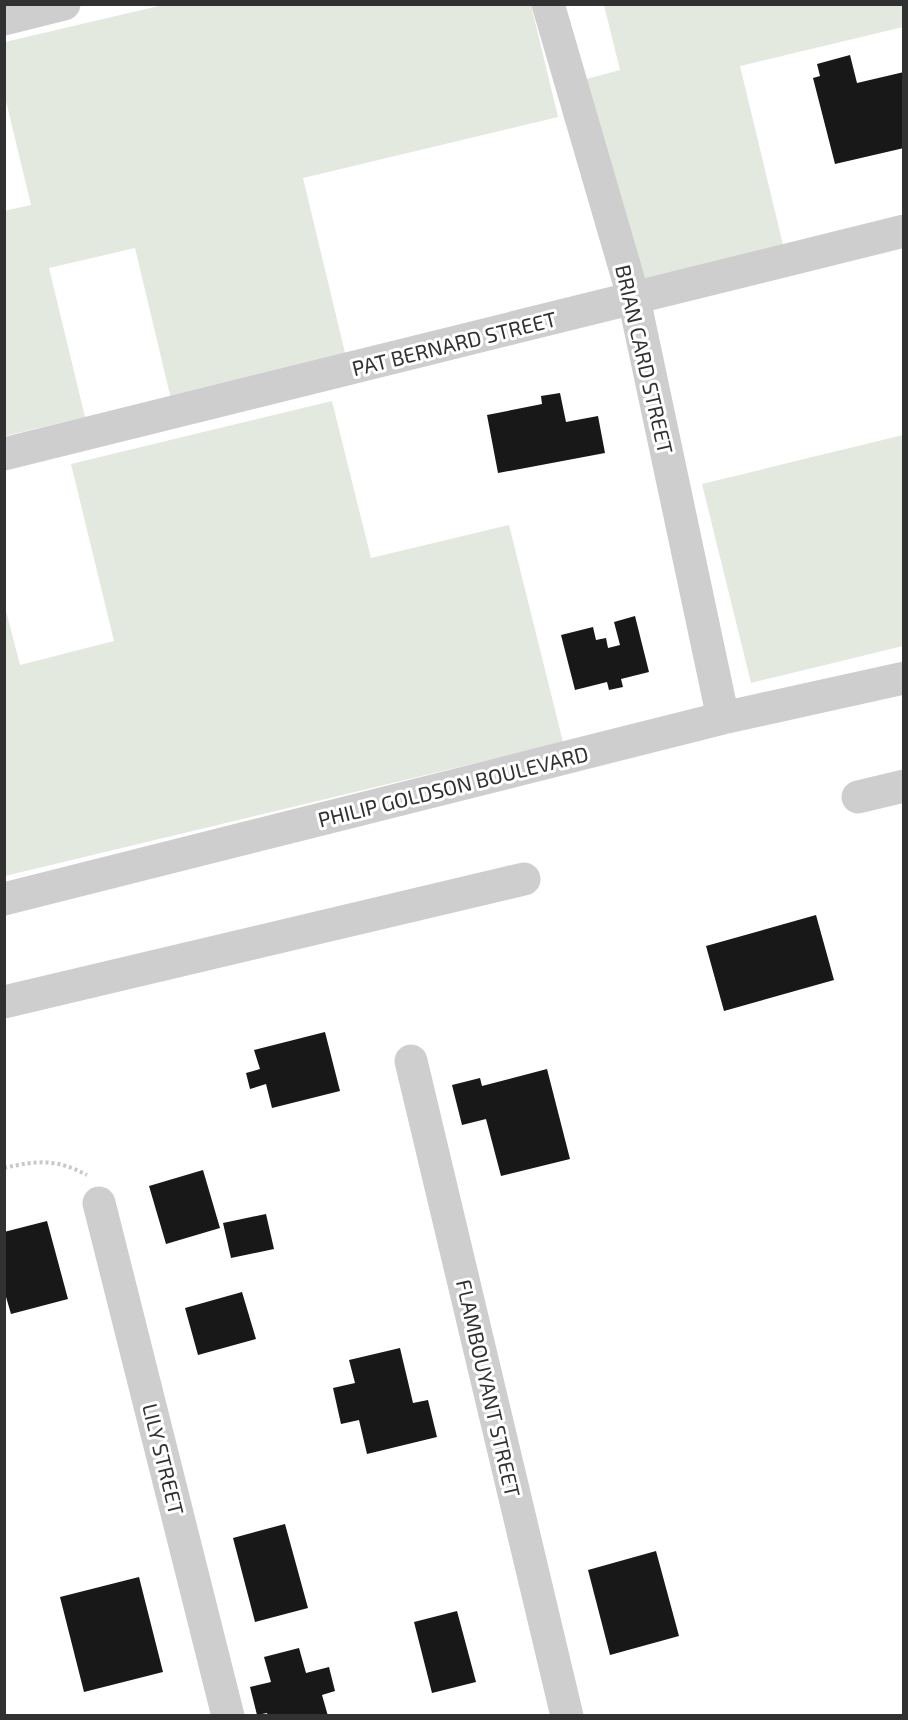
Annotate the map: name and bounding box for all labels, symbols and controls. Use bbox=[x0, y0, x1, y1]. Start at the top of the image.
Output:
street label: BRIAN CARD STREET bbox=[611, 262, 679, 456]
street label: PAT BERNARD STREET bbox=[349, 305, 559, 381]
street label: PHILIP GOLDSON BOULEVARD bbox=[315, 740, 591, 832]
street label: FLAMBOUYANT STREET bbox=[452, 1277, 526, 1499]
street label: LILY STREET bbox=[138, 1401, 190, 1517]

